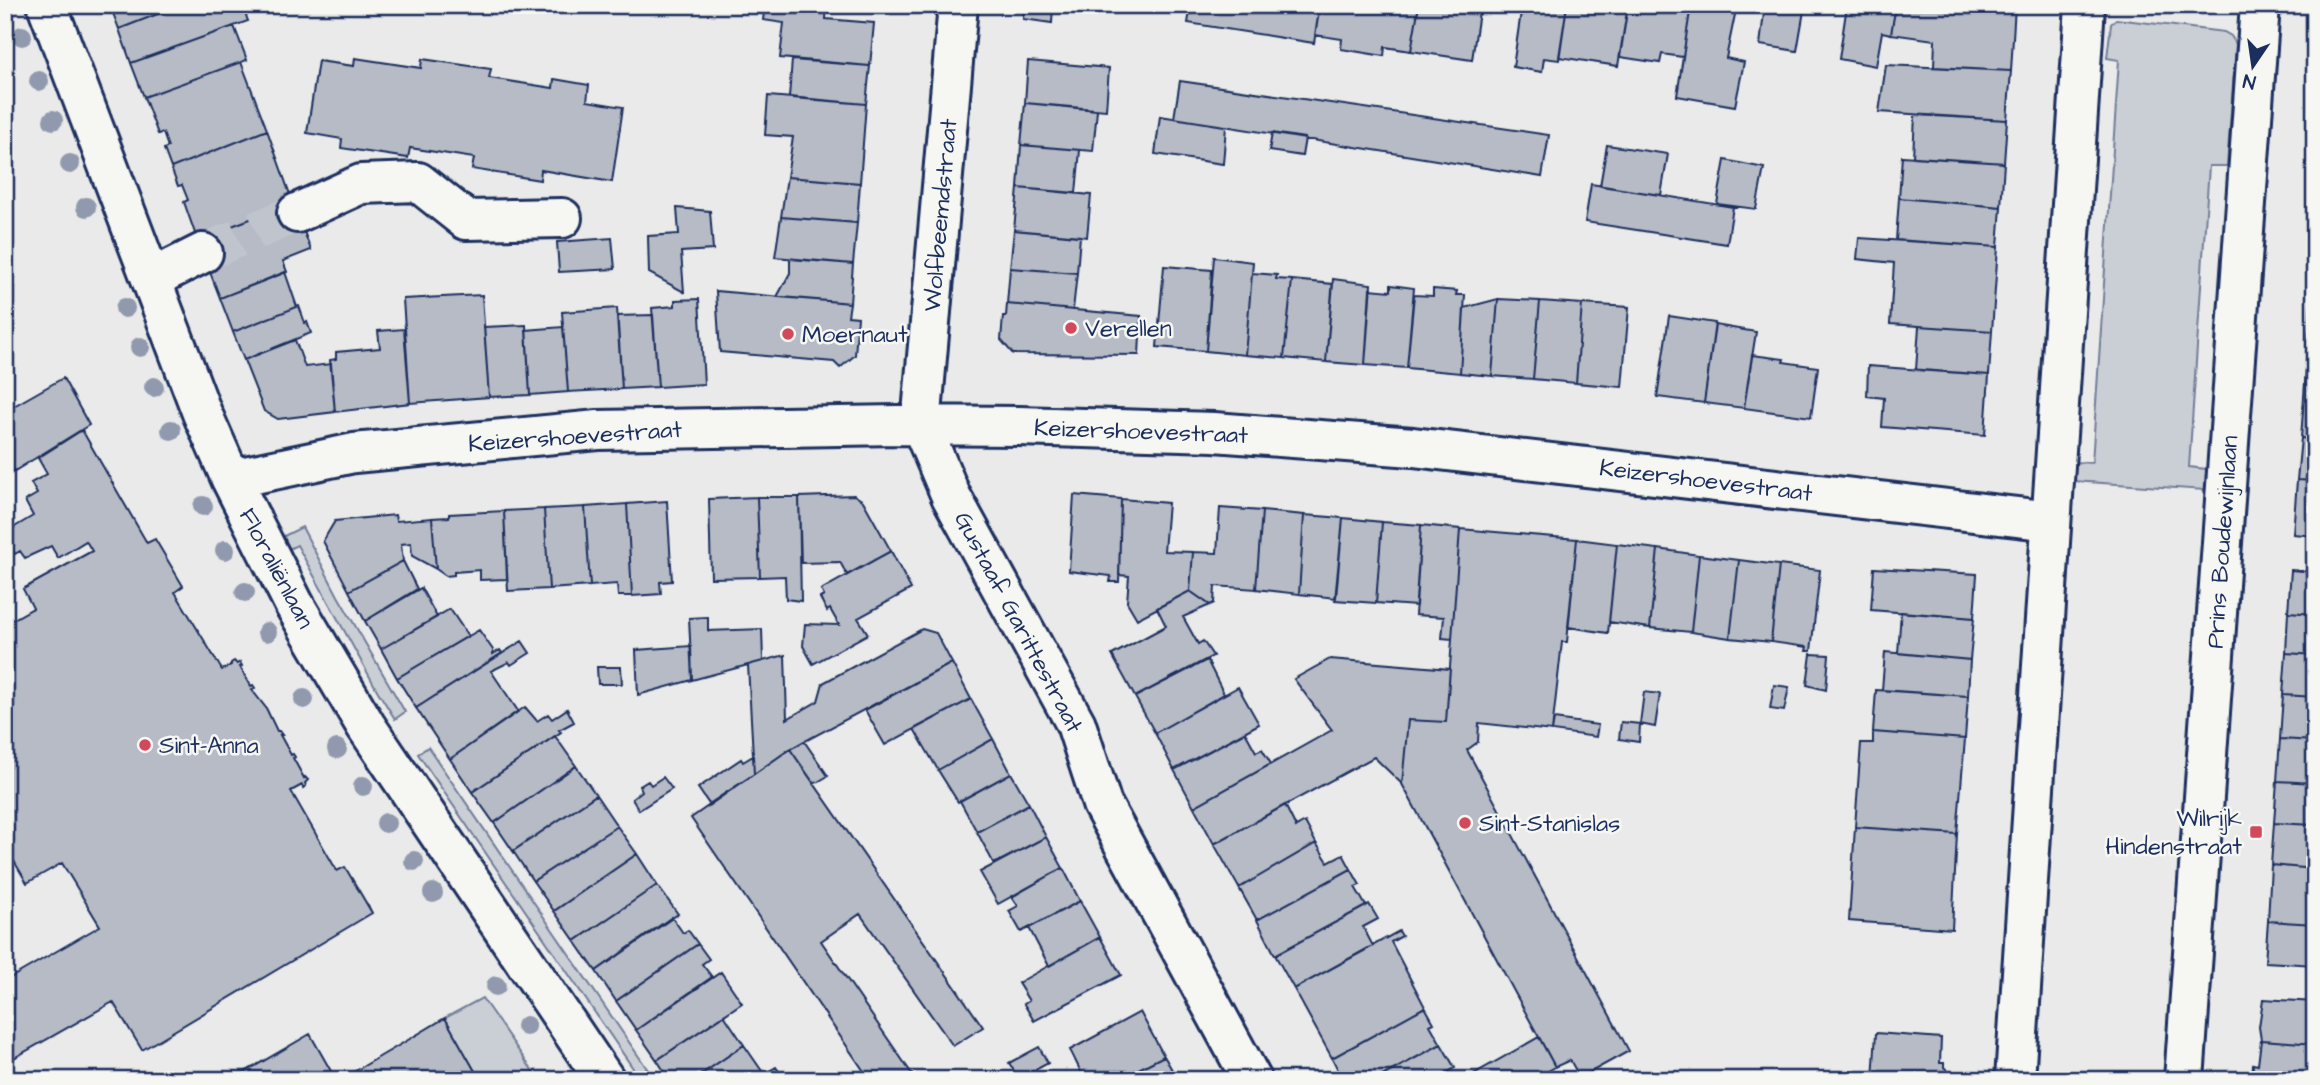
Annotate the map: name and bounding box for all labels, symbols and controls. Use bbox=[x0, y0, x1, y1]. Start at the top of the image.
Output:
north arrow bbox=[2218, 32, 2288, 102]
text: N bbox=[2241, 67, 2258, 96]
street label: Wolfbeemdstraat bbox=[916, 117, 966, 313]
place label: Verellen bbox=[1085, 312, 1172, 346]
place label: Moernaut bbox=[802, 318, 908, 352]
marker: Verellen bbox=[1063, 320, 1079, 336]
marker: Moernaut bbox=[780, 326, 796, 342]
street label: Keizershoevestraat bbox=[1033, 411, 1249, 453]
street label: Keizershoevestraat bbox=[467, 413, 683, 461]
street label: Prins Boudewijnlaan bbox=[2199, 434, 2247, 650]
street label: Keizershoevestraat bbox=[1597, 451, 1815, 511]
street label: Floraliënlaan bbox=[230, 502, 322, 635]
street label: Gustaaf Garittestraat bbox=[945, 506, 1091, 739]
place label: Sint-Anna bbox=[159, 729, 259, 763]
marker: Sint-Anna bbox=[137, 737, 153, 753]
place label: Wilrijk Hindenstraat bbox=[2105, 802, 2242, 864]
place label: Sint-Stanislas bbox=[1479, 807, 1620, 841]
marker: Sint-Stanislas bbox=[1457, 815, 1473, 831]
marker: Wilrijk Hindenstraat bbox=[2248, 824, 2264, 840]

